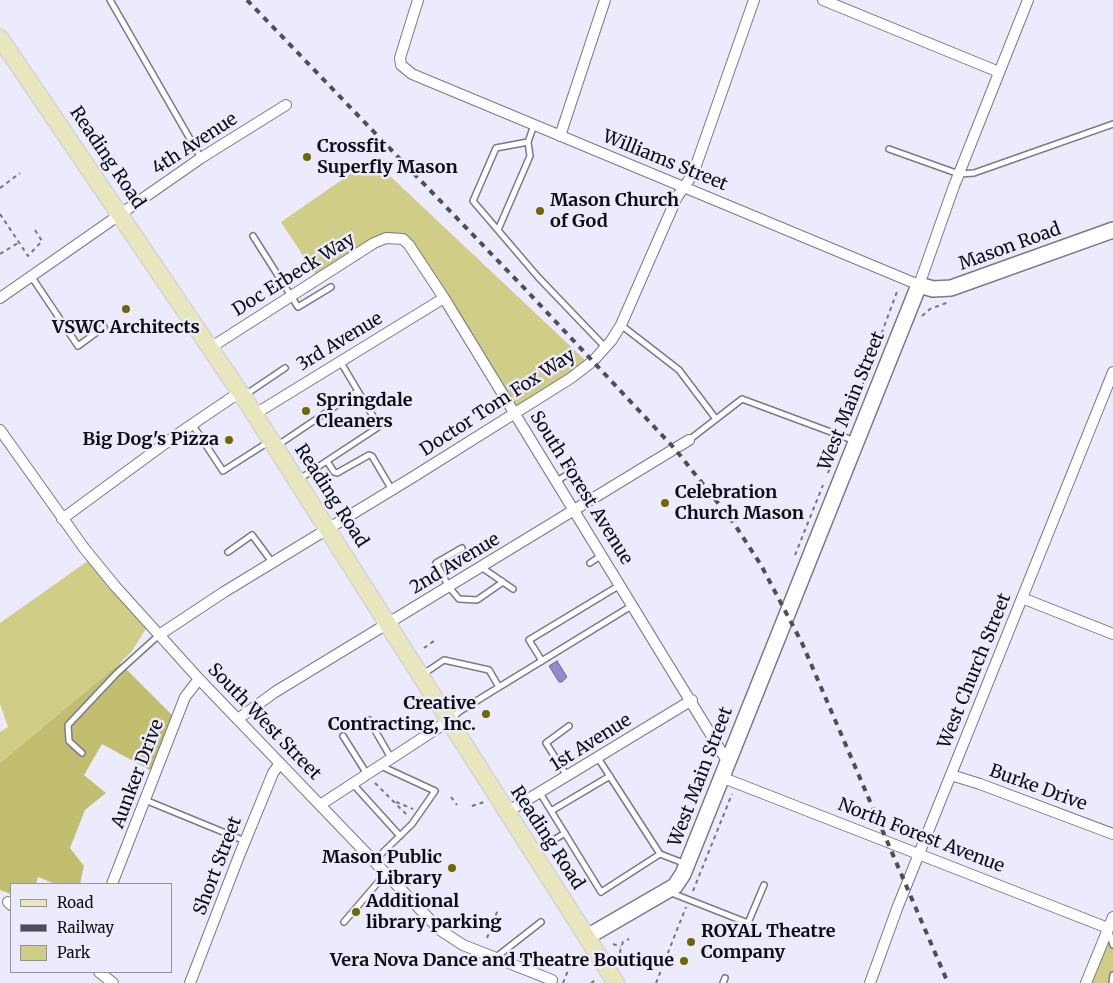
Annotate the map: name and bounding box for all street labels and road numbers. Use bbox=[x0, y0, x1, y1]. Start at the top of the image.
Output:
street label: Reading Road bbox=[65, 103, 149, 213]
street label: 4th Avenue bbox=[148, 109, 242, 179]
street label: Williams Street bbox=[599, 126, 731, 196]
street label: Mason Road bbox=[956, 219, 1064, 275]
street label: Doc Erbeck Way bbox=[229, 229, 359, 321]
street label: 3rd Avenue bbox=[293, 308, 387, 376]
street label: West Main Street bbox=[814, 328, 890, 474]
street label: Doctor Tom Fox Way bbox=[416, 345, 580, 461]
street label: South Forest Avenue bbox=[525, 407, 637, 569]
street label: Reading Road bbox=[290, 440, 372, 552]
street label: 2nd Avenue bbox=[406, 529, 504, 599]
street label: West Church Street bbox=[934, 590, 1016, 752]
street label: South West Street bbox=[203, 659, 325, 785]
street label: West Main Street bbox=[664, 704, 738, 850]
street label: 1st Avenue bbox=[547, 710, 635, 776]
street label: Aunker Drive bbox=[107, 716, 169, 832]
street label: Burke Drive bbox=[986, 760, 1090, 816]
street label: Reading Road bbox=[506, 782, 588, 894]
street label: North Forest Avenue bbox=[835, 794, 1007, 878]
street label: Short Street bbox=[189, 814, 247, 918]

